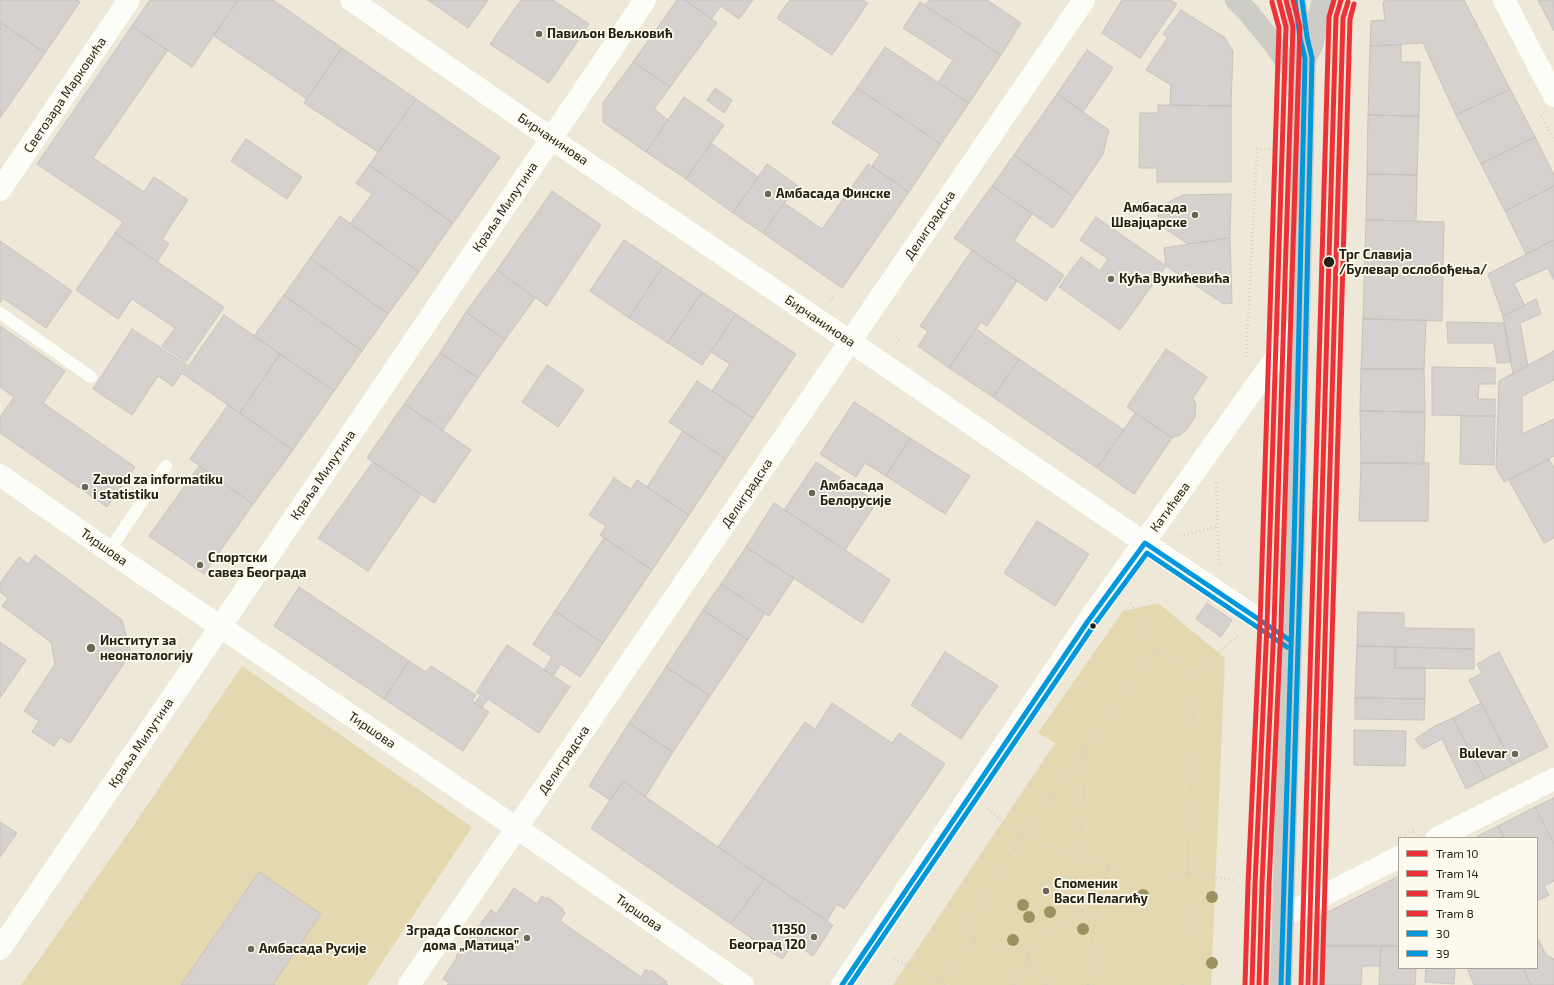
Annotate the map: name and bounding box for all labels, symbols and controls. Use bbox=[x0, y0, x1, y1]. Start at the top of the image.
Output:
place label: Павиљон Вељковић bbox=[547, 26, 673, 42]
marker: Павиљон Вељковић bbox=[534, 29, 544, 39]
street label: Светозара Марковића bbox=[20, 34, 110, 156]
street label: Бирчанинова bbox=[515, 110, 591, 168]
street label: Краља Милутина bbox=[469, 159, 541, 255]
place label: Амбасада Финске bbox=[776, 186, 891, 202]
street label: Делиградска bbox=[901, 188, 959, 262]
marker: Амбасада Финске bbox=[763, 189, 773, 199]
place label: Амбасада Швајцарске bbox=[1111, 200, 1187, 231]
marker: Амбасада Швајцарске bbox=[1190, 210, 1200, 220]
place label: Трг Славија /Булевар ослобођења/ bbox=[1339, 247, 1487, 278]
marker: Трг Славија /Булевар ослобођења/ bbox=[1322, 255, 1336, 269]
place label: Кућа Вукићевића bbox=[1119, 271, 1230, 287]
marker: Кућа Вукићевића bbox=[1106, 274, 1116, 284]
street label: Бирчанинова bbox=[782, 292, 858, 350]
street label: Краља Милутина bbox=[287, 427, 359, 523]
street label: Делиградска bbox=[718, 456, 776, 530]
place label: Zavod za informatiku i statistiku bbox=[93, 472, 223, 503]
place label: Амбасада Белорусије bbox=[820, 478, 891, 509]
street label: Катићева bbox=[1147, 479, 1193, 535]
marker: Zavod za informatiku i statistiku bbox=[80, 482, 90, 492]
marker: Амбасада Белорусије bbox=[807, 488, 817, 498]
street label: Тиршова bbox=[77, 525, 131, 569]
place label: Спортски савез Београда bbox=[208, 550, 307, 581]
marker: Спортски савез Београда bbox=[195, 560, 205, 570]
unlabelled marker bbox=[1088, 621, 1098, 631]
place label: Институт за неонатологију bbox=[100, 633, 193, 664]
marker: Институт за неонатологију bbox=[85, 642, 97, 654]
street label: Краља Милутина bbox=[105, 695, 177, 791]
street label: Тиршова bbox=[345, 708, 399, 752]
street label: Делиградска bbox=[535, 723, 593, 797]
place label: Bulevar bbox=[1459, 746, 1507, 762]
marker: Bulevar bbox=[1510, 749, 1520, 759]
legend bbox=[1398, 837, 1538, 969]
text: Tram 10 bbox=[1436, 846, 1478, 860]
text: Tram 14 bbox=[1436, 866, 1479, 880]
place label: Споменик Васи Пелагићу bbox=[1054, 876, 1148, 907]
marker: Споменик Васи Пелагићу bbox=[1041, 886, 1051, 896]
text: Tram 9L bbox=[1436, 886, 1479, 900]
street label: Тиршова bbox=[612, 891, 666, 935]
text: Tram 8 bbox=[1436, 906, 1474, 920]
place label: 11350 Београд 120 bbox=[729, 922, 806, 953]
place label: Зграда Соколског дома „Матица” bbox=[406, 923, 519, 954]
text: 30 bbox=[1436, 926, 1450, 940]
marker: 11350 Београд 120 bbox=[809, 932, 819, 942]
marker: Зграда Соколског дома „Матица” bbox=[522, 933, 532, 943]
place label: Амбасада Русије bbox=[259, 941, 366, 957]
marker: Амбасада Русије bbox=[246, 944, 256, 954]
text: 39 bbox=[1436, 946, 1450, 960]

